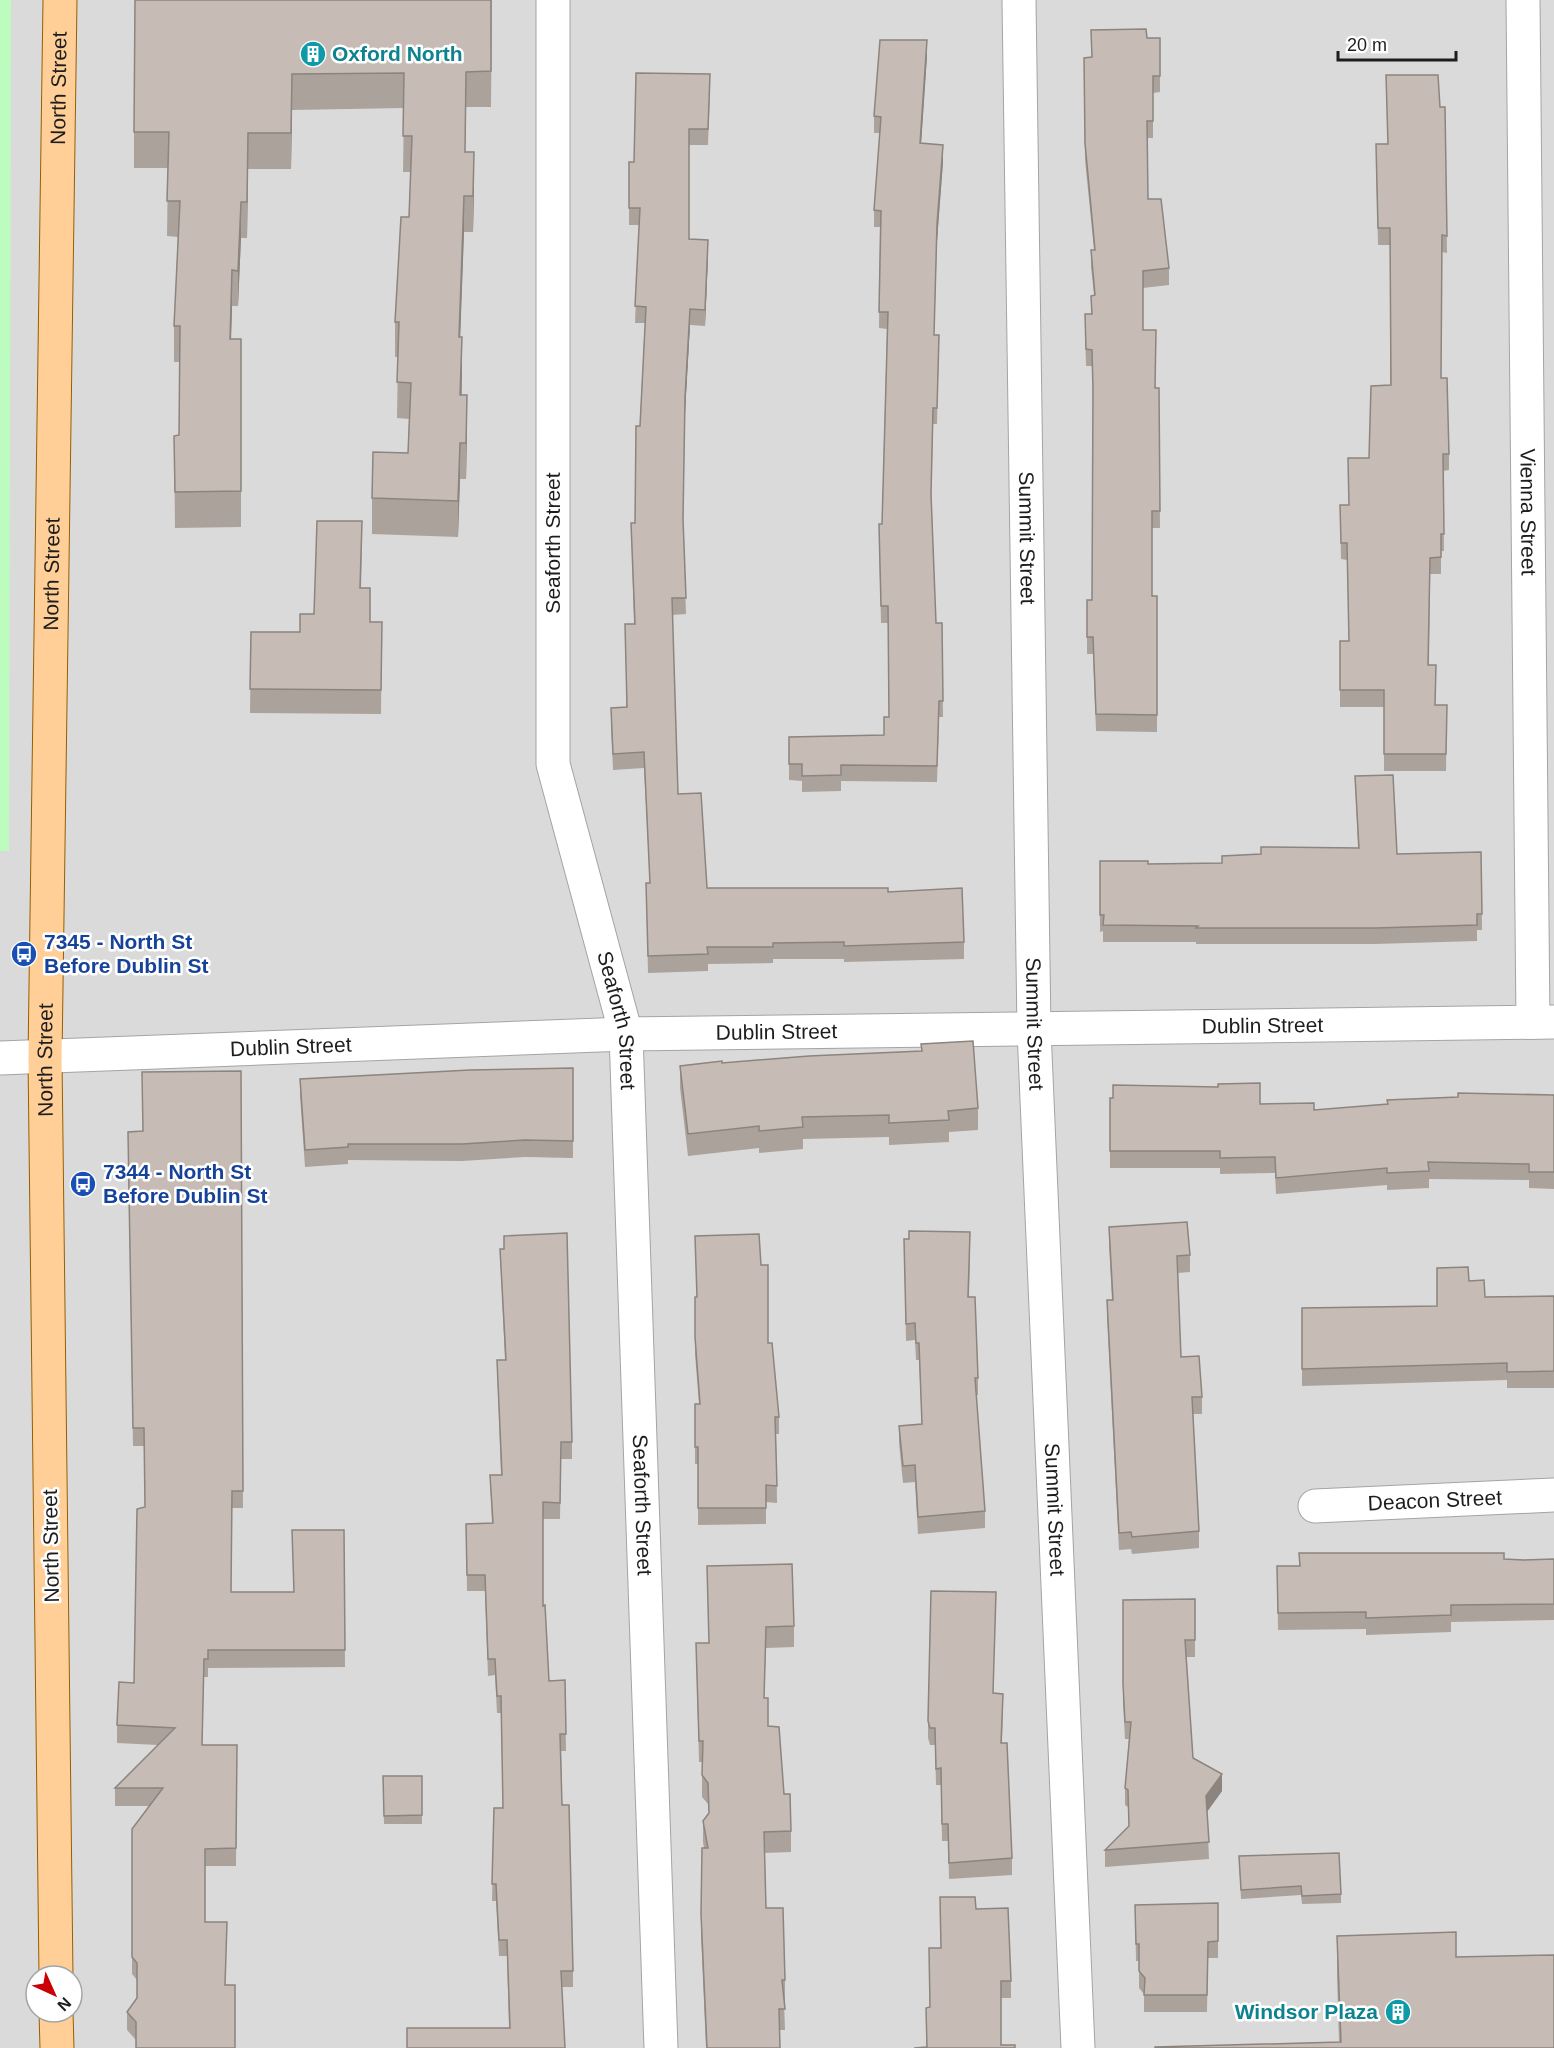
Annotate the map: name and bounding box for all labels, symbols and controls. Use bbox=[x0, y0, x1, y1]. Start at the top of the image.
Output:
scale bar bbox=[1338, 24, 1456, 62]
street label: North Street bbox=[46, 31, 71, 145]
text: 20 m bbox=[1347, 35, 1387, 55]
building icon: Oxford North bbox=[298, 39, 328, 69]
place label: Oxford North bbox=[332, 42, 463, 65]
street label: Vienna Street bbox=[1516, 448, 1541, 576]
street label: Summit Street bbox=[1015, 471, 1040, 605]
street label: Seaforth Street bbox=[541, 472, 564, 614]
street label: North Street bbox=[39, 517, 64, 631]
place label: 7345 - North St Before Dublin St bbox=[44, 930, 209, 977]
bus stop icon: 7345 - North St Before Dublin St bbox=[9, 939, 39, 969]
street label: Seaforth Street bbox=[593, 948, 640, 1090]
street label: Summit Street bbox=[1022, 957, 1049, 1091]
street label: North Street bbox=[33, 1003, 57, 1117]
street label: Dublin Street bbox=[1202, 1013, 1324, 1038]
street label: Dublin Street bbox=[716, 1019, 838, 1044]
street label: Dublin Street bbox=[230, 1033, 352, 1060]
place label: 7344 - North St Before Dublin St bbox=[103, 1160, 268, 1207]
bus stop icon: 7344 - North St Before Dublin St bbox=[68, 1169, 98, 1199]
street label: Seaforth Street bbox=[629, 1434, 657, 1576]
street label: Summit Street bbox=[1041, 1442, 1070, 1577]
street label: Deacon Street bbox=[1367, 1485, 1503, 1515]
street label: North Street bbox=[38, 1489, 63, 1603]
north arrow bbox=[24, 1964, 84, 2024]
text: N bbox=[54, 1994, 74, 2014]
building icon: Windsor Plaza bbox=[1383, 1997, 1413, 2027]
place label: Windsor Plaza bbox=[1235, 2000, 1378, 2023]

